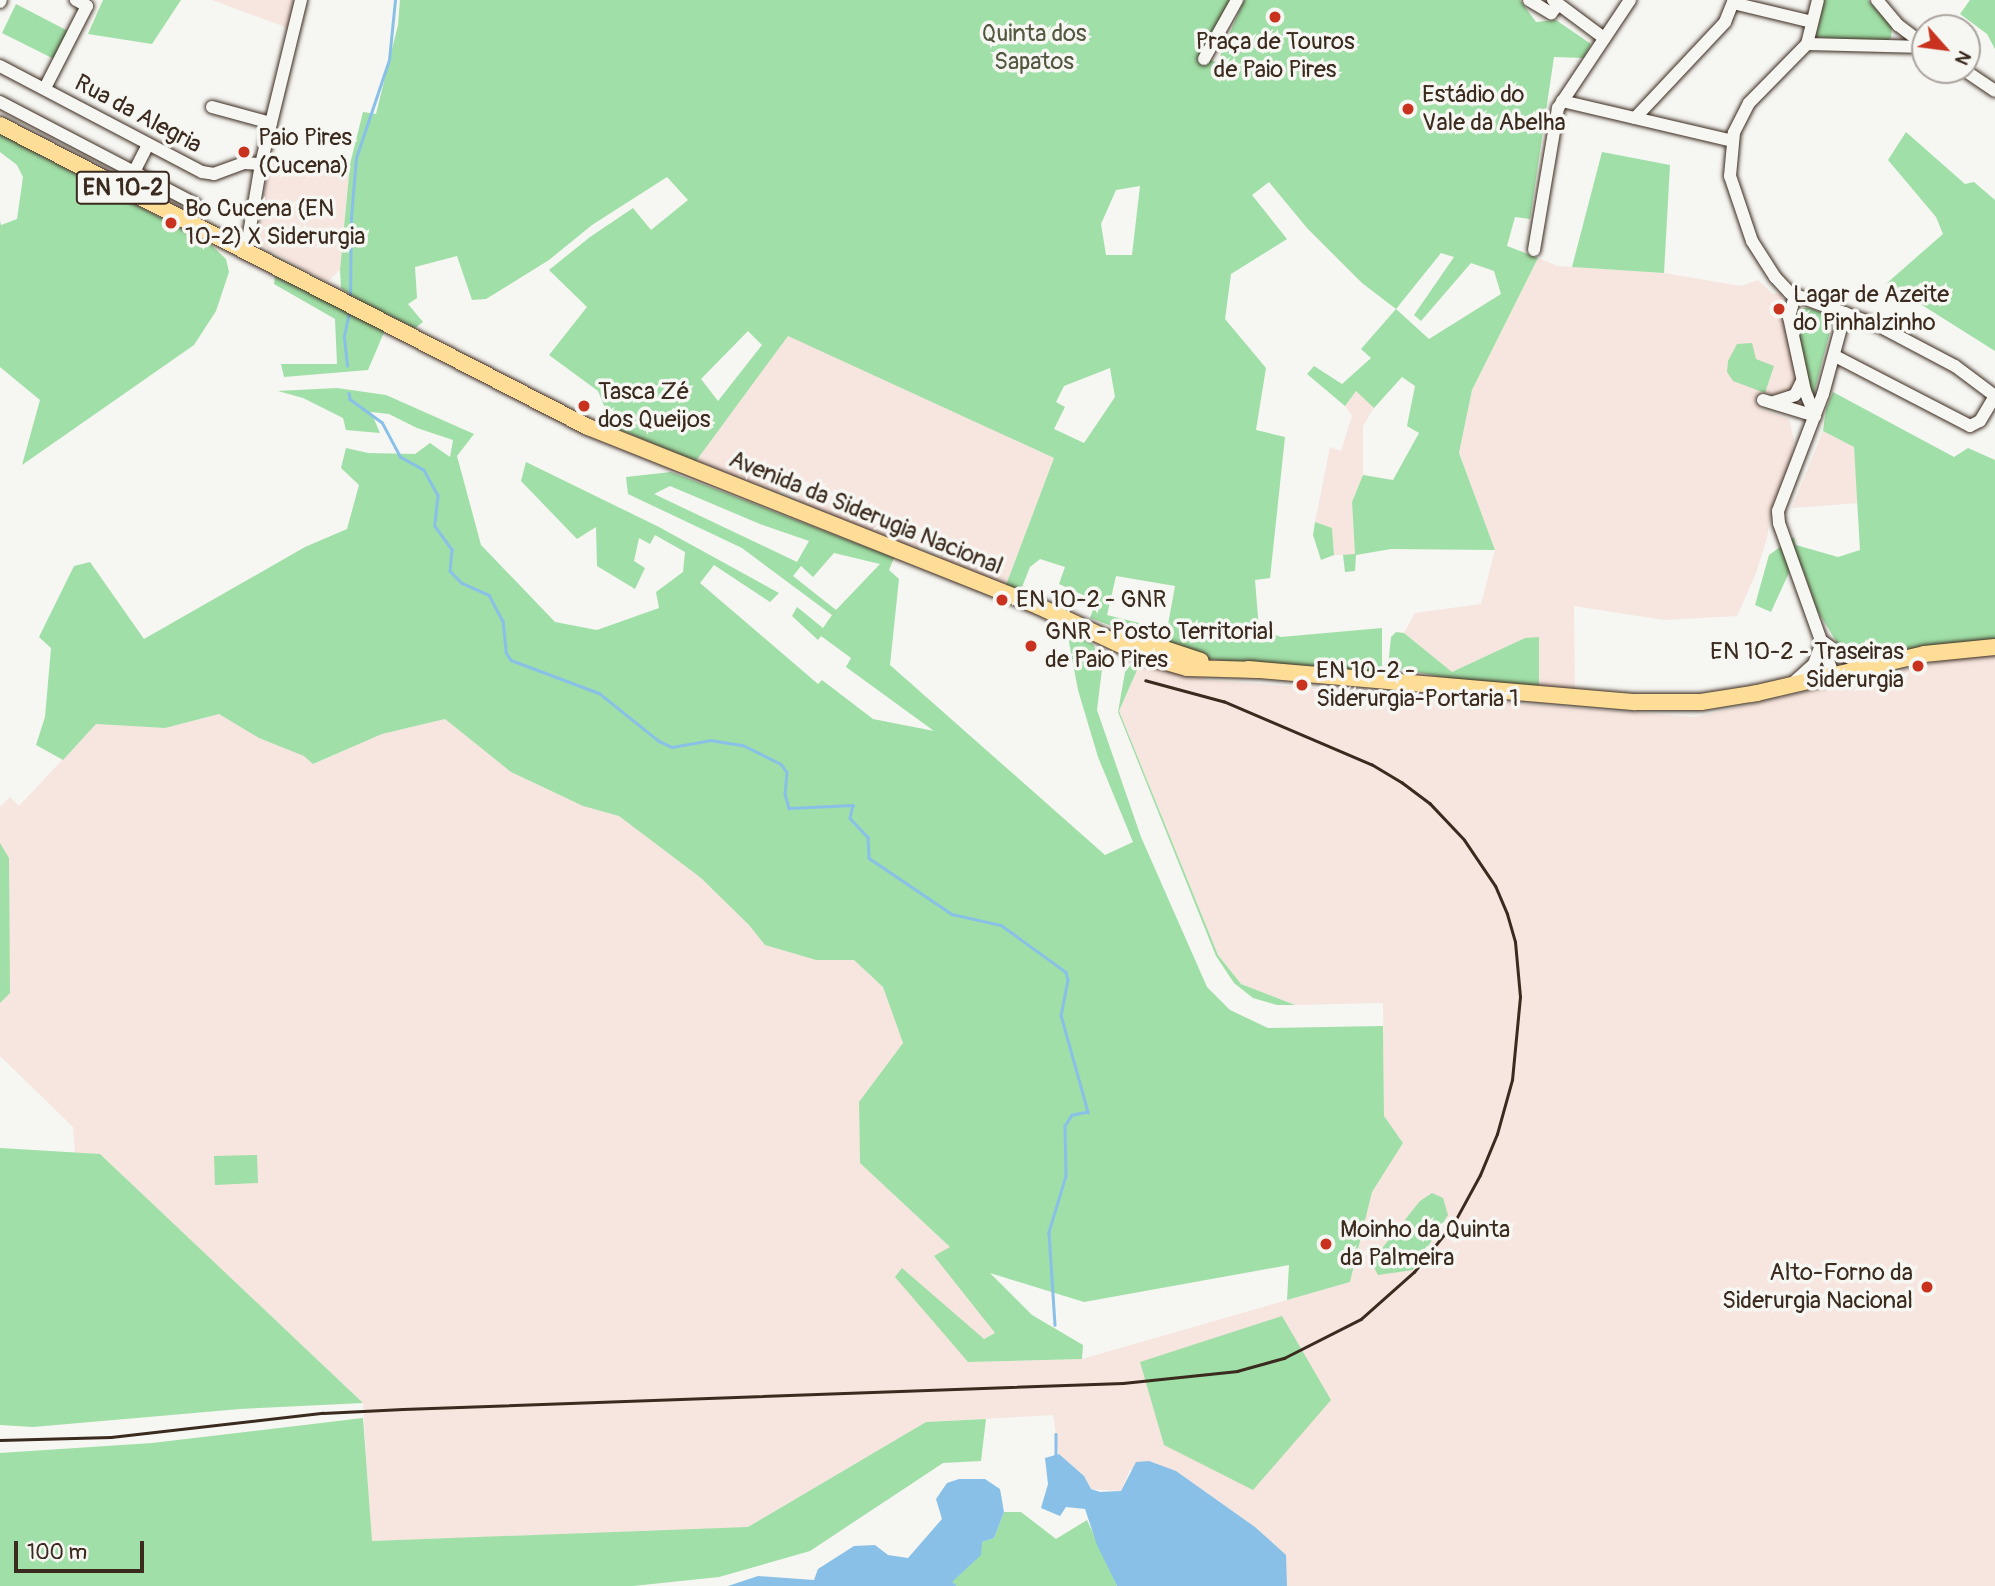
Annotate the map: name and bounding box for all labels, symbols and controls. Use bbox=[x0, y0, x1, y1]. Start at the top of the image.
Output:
marker: Praça de Touros de Paio Pires bbox=[1267, 9, 1283, 25]
north arrow bbox=[1911, 14, 1981, 84]
park label: Quinta dos Sapatos bbox=[981, 20, 1087, 76]
place label: Praça de Touros de Paio Pires bbox=[1195, 28, 1355, 84]
text: N bbox=[1949, 47, 1976, 69]
street label: Rua da Alegria bbox=[70, 69, 206, 159]
place label: Estádio do Vale da Abelha bbox=[1422, 81, 1566, 137]
marker: Estádio do Vale da Abelha bbox=[1400, 101, 1416, 117]
place label: Paio Pires (Cucena) bbox=[258, 124, 352, 180]
marker: Paio Pires (Cucena) bbox=[236, 144, 252, 160]
road number: EN 10-2 bbox=[76, 168, 170, 208]
place label: Bº Cucena (EN 10-2) X Siderurgia bbox=[185, 195, 365, 251]
marker: Bº Cucena (EN 10-2) X Siderurgia bbox=[163, 215, 179, 231]
place label: Lagar de Azeite do Pinhalzinho bbox=[1793, 281, 1949, 337]
marker: Lagar de Azeite do Pinhalzinho bbox=[1771, 301, 1787, 317]
place label: Tasca Zé dos Queijos bbox=[598, 378, 711, 434]
marker: Tasca Zé dos Queijos bbox=[576, 398, 592, 414]
street label: Avenida da Siderugia Nacional bbox=[725, 445, 1007, 581]
place label: EN 10-2 - GNR bbox=[1016, 586, 1166, 614]
marker: EN 10-2 - GNR bbox=[994, 592, 1010, 608]
place label: GNR - Posto Territorial de Paio Pires bbox=[1045, 618, 1274, 674]
marker: GNR - Posto Territorial de Paio Pires bbox=[1023, 638, 1039, 654]
place label: EN 10-2 - Traseiras Siderurgia bbox=[1710, 638, 1904, 694]
place label: EN 10-2 - Siderurgia-Portaria 1 bbox=[1316, 657, 1519, 713]
marker: EN 10-2 - Traseiras Siderurgia bbox=[1910, 658, 1926, 674]
marker: EN 10-2 - Siderurgia-Portaria 1 bbox=[1294, 677, 1310, 693]
place label: Moinho da Quinta da Palmeira bbox=[1340, 1216, 1510, 1272]
marker: Moinho da Quinta da Palmeira bbox=[1318, 1236, 1334, 1252]
place label: Alto-Forno da Siderurgia Nacional bbox=[1722, 1259, 1913, 1315]
marker: Alto-Forno da Siderurgia Nacional bbox=[1919, 1279, 1935, 1295]
scale bar bbox=[18, 1526, 147, 1570]
text: 100 m bbox=[27, 1539, 87, 1566]

